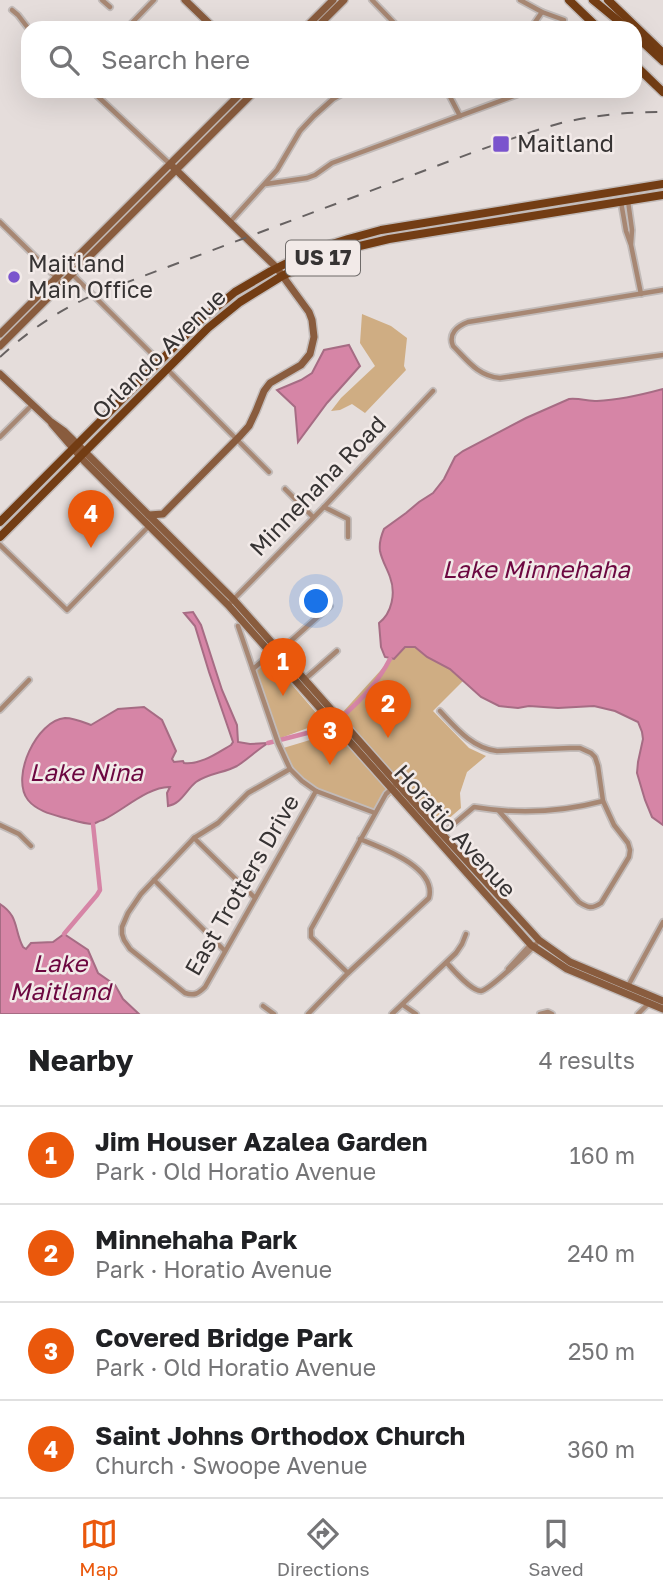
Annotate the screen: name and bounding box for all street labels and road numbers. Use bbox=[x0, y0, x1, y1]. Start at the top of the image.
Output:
road number: US 17 bbox=[286, 240, 360, 276]
street label: Orlando Avenue bbox=[85, 282, 231, 424]
street label: Minnehaha Road bbox=[243, 409, 391, 561]
street label: Horatio Avenue bbox=[389, 758, 523, 902]
street label: East Trotters Drive bbox=[178, 789, 304, 980]

